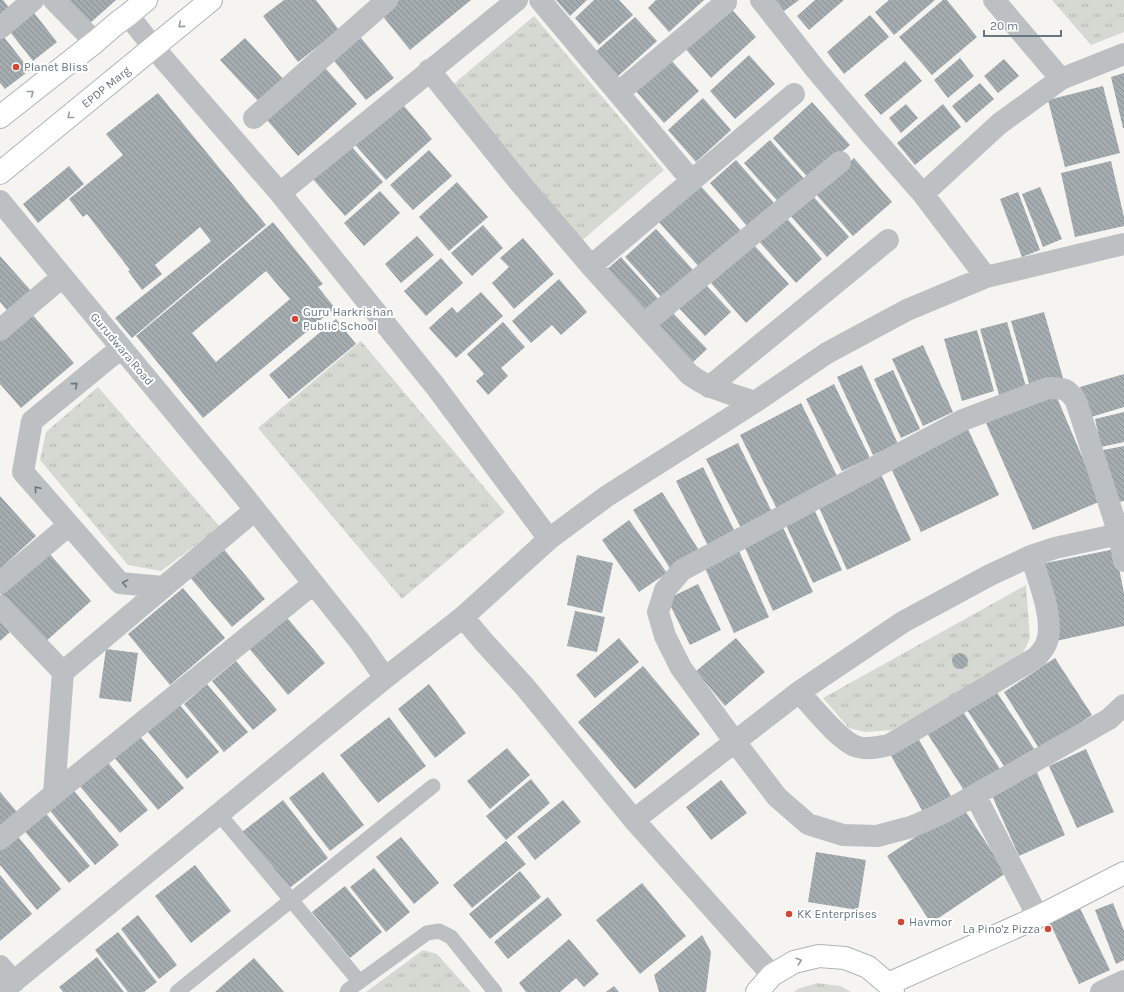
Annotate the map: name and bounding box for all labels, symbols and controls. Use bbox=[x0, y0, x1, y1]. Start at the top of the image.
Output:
scale bar bbox=[984, 12, 1061, 38]
text: 20 m bbox=[990, 19, 1018, 33]
one-way arrow bbox=[178, 20, 185, 27]
place label: Planet Bliss bbox=[24, 60, 88, 74]
marker: Planet Bliss bbox=[11, 62, 21, 72]
street label: EPDP Marg bbox=[79, 63, 133, 111]
one-way arrow bbox=[26, 90, 33, 97]
one-way arrow bbox=[67, 112, 74, 119]
place label: Guru Harkrishan Public School bbox=[303, 305, 394, 333]
street label: Gurudwara Road bbox=[88, 310, 156, 388]
marker: Guru Harkrishan Public School bbox=[290, 314, 300, 324]
one-way arrow bbox=[71, 383, 78, 390]
one-way arrow bbox=[35, 486, 42, 493]
one-way arrow bbox=[122, 579, 128, 587]
place label: KK Enterprises bbox=[797, 907, 877, 921]
marker: KK Enterprises bbox=[784, 909, 794, 919]
place label: Havmor bbox=[909, 915, 952, 929]
marker: Havmor bbox=[896, 917, 906, 927]
place label: La Pino'z Pizza bbox=[963, 922, 1040, 936]
marker: La Pino'z Pizza bbox=[1043, 924, 1053, 934]
one-way arrow bbox=[795, 957, 802, 966]

